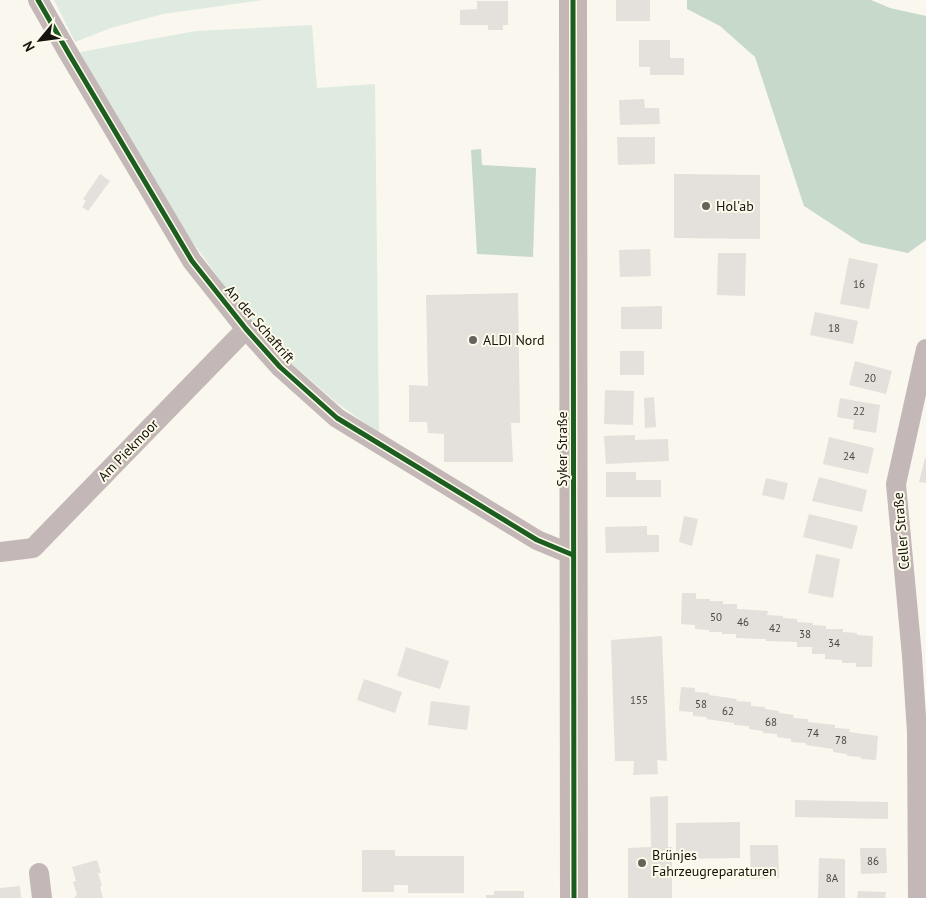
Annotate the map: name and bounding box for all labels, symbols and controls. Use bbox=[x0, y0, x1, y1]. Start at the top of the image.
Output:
north arrow bbox=[15, 15, 65, 65]
text: N bbox=[19, 38, 39, 55]
place label: Hol'ab bbox=[716, 197, 754, 215]
marker: Hol'ab bbox=[700, 200, 712, 212]
house number: 16 bbox=[853, 277, 865, 291]
street label: An der Schaftrift bbox=[221, 281, 299, 367]
house number: 18 bbox=[828, 321, 840, 335]
place label: ALDI Nord bbox=[483, 331, 545, 349]
marker: ALDI Nord bbox=[467, 334, 479, 346]
house number: 20 bbox=[864, 371, 876, 385]
house number: 22 bbox=[853, 404, 865, 418]
street label: Syker Straße bbox=[553, 411, 571, 487]
street label: Am Piekmoor bbox=[94, 415, 162, 485]
house number: 24 bbox=[843, 449, 855, 463]
street label: Celler Straße bbox=[889, 492, 913, 570]
house number: 50 bbox=[710, 610, 722, 624]
house number: 46 bbox=[737, 615, 749, 629]
house number: 42 bbox=[769, 621, 781, 635]
house number: 38 bbox=[799, 627, 811, 641]
house number: 34 bbox=[828, 636, 840, 650]
house number: 155 bbox=[630, 693, 648, 707]
house number: 58 bbox=[695, 697, 707, 711]
house number: 62 bbox=[722, 704, 734, 718]
house number: 68 bbox=[765, 715, 777, 729]
house number: 74 bbox=[807, 726, 819, 740]
house number: 78 bbox=[835, 733, 847, 747]
place label: Brünjes Fahrzeugreparaturen bbox=[652, 846, 777, 880]
house number: 86 bbox=[867, 854, 879, 868]
marker: Brünjes Fahrzeugreparaturen bbox=[636, 857, 648, 869]
house number: 8A bbox=[826, 871, 839, 885]

